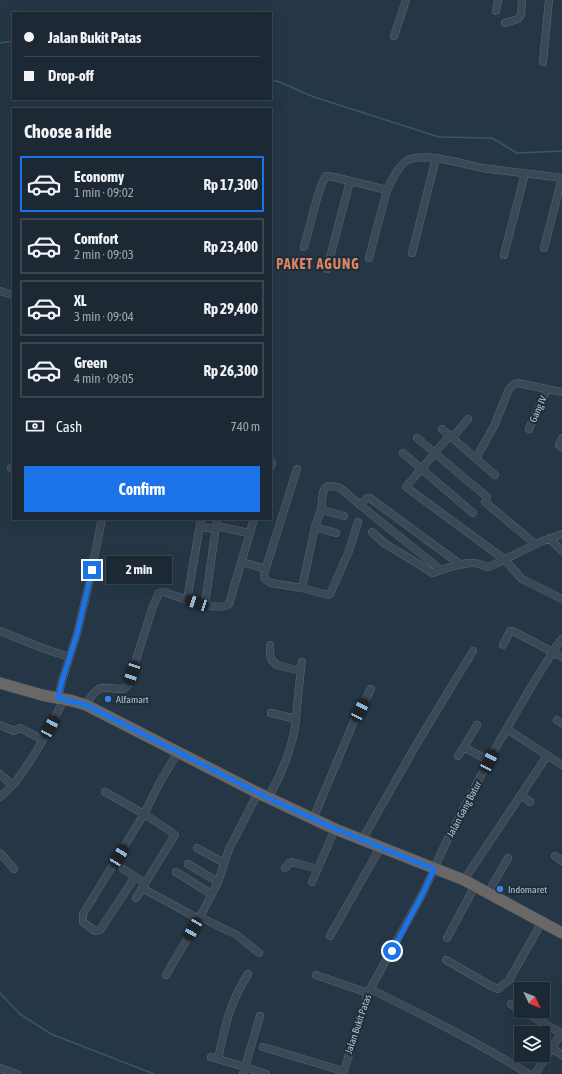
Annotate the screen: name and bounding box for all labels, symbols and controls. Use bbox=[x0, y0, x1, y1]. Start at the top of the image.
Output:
text: Jalan Bukit Patas bbox=[48, 29, 141, 46]
text: Drop-off bbox=[48, 67, 94, 84]
text: Choose a ride bbox=[24, 121, 112, 142]
icon: car bbox=[26, 166, 62, 202]
text: Economy bbox=[74, 168, 124, 185]
text: Rp 17,300 bbox=[203, 176, 258, 193]
text: 1 min · 09:02 bbox=[74, 185, 134, 200]
icon: car bbox=[26, 228, 62, 264]
text: Comfort bbox=[74, 230, 118, 247]
text: Rp 23,400 bbox=[203, 238, 258, 255]
text: 2 min · 09:03 bbox=[74, 247, 134, 262]
district label: PAKET AGUNG bbox=[276, 256, 360, 272]
icon: car bbox=[26, 290, 62, 326]
text: XL bbox=[74, 292, 87, 309]
text: Rp 29,400 bbox=[203, 300, 258, 317]
text: 3 min · 09:04 bbox=[74, 309, 134, 324]
icon: car bbox=[26, 352, 62, 388]
text: Green bbox=[74, 354, 107, 371]
text: Rp 26,300 bbox=[203, 362, 258, 379]
text: 4 min · 09:05 bbox=[74, 371, 134, 386]
street label: Gang IV bbox=[527, 394, 549, 424]
icon: cash bbox=[24, 415, 46, 437]
text: Cash bbox=[56, 418, 82, 435]
text: 740 m bbox=[231, 419, 260, 434]
button: Confirm bbox=[24, 466, 260, 512]
callout: 2 min bbox=[106, 556, 172, 584]
route end bbox=[83, 561, 101, 579]
text: 2 min bbox=[126, 562, 152, 577]
car bbox=[184, 594, 210, 612]
car bbox=[123, 660, 141, 686]
marker: Alfamart bbox=[103, 694, 113, 704]
place label: Alfamart bbox=[116, 694, 149, 705]
car bbox=[349, 697, 371, 723]
car bbox=[39, 714, 61, 740]
car bbox=[478, 748, 500, 774]
street label: Jalan Gang Batur bbox=[445, 778, 484, 839]
car bbox=[108, 843, 130, 869]
marker: Indomaret bbox=[495, 884, 505, 894]
place label: Indomaret bbox=[508, 884, 547, 895]
car bbox=[182, 916, 204, 942]
route start bbox=[383, 942, 401, 960]
north arrow bbox=[514, 982, 550, 1018]
map controls bbox=[514, 982, 550, 1062]
street label: Jalan Bukit Patas bbox=[343, 992, 373, 1055]
button: layers bbox=[514, 1026, 550, 1062]

